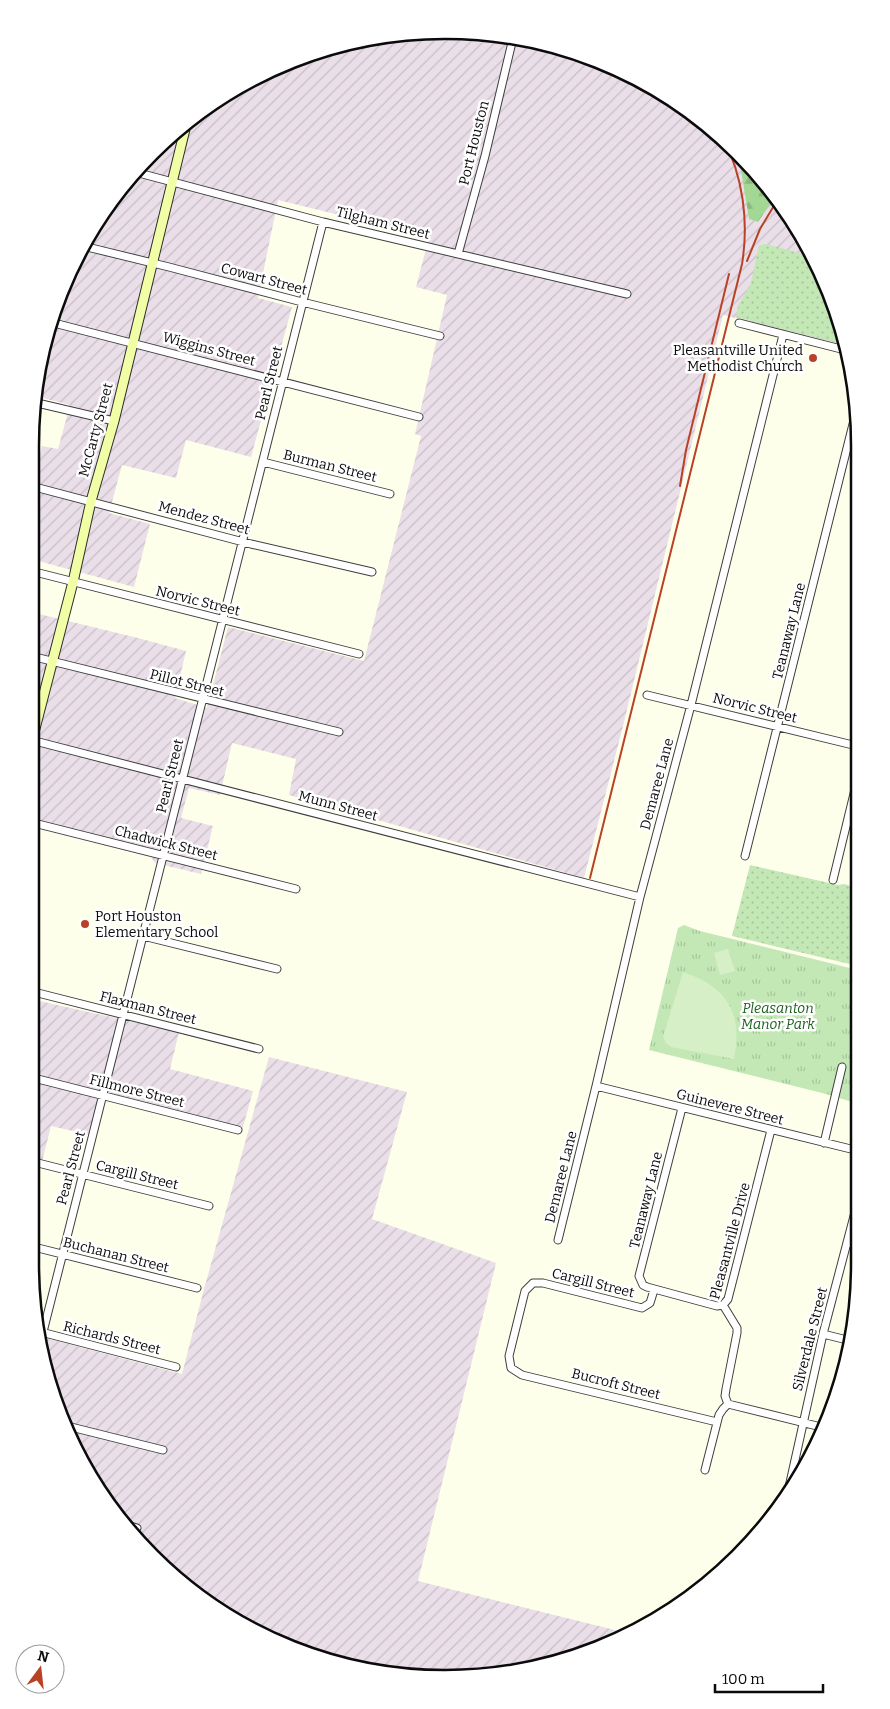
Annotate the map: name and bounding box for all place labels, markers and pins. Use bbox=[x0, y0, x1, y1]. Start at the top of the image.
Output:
place label: Pleasantville United Methodist Church bbox=[673, 342, 803, 375]
marker: Pleasantville United Methodist Church bbox=[807, 352, 819, 364]
place label: Port Houston Elementary School bbox=[95, 908, 218, 941]
marker: Port Houston Elementary School bbox=[79, 918, 91, 930]

